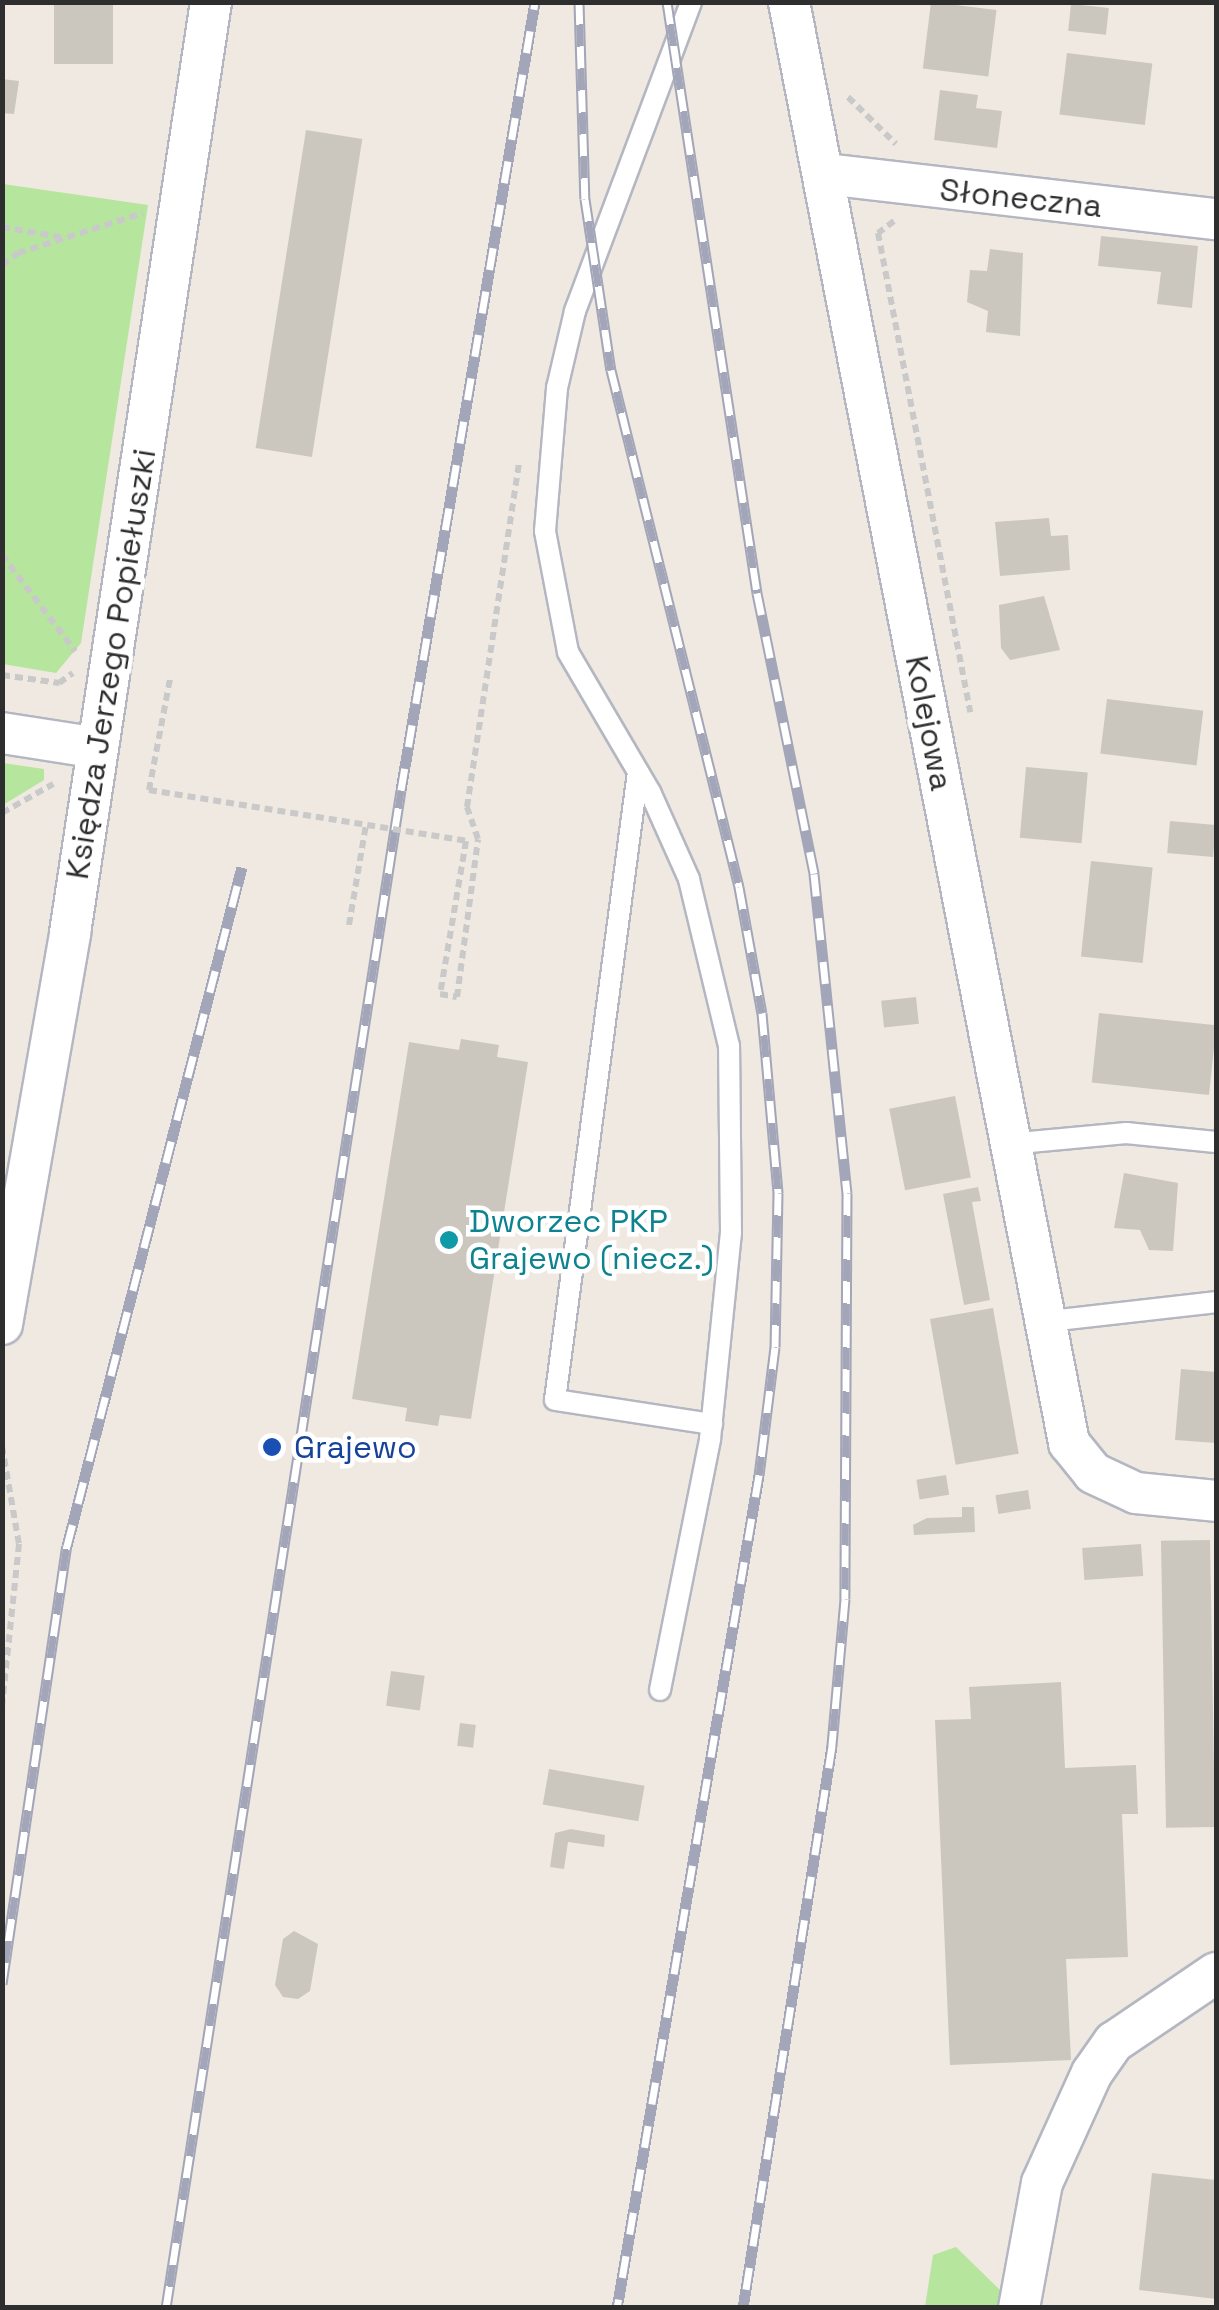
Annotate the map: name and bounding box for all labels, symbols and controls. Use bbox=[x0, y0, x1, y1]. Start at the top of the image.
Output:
street label: Słoneczna bbox=[938, 170, 1104, 226]
street label: Księdza Jerzego Popiełuszki bbox=[58, 446, 164, 882]
street label: Kolejowa bbox=[897, 652, 961, 794]
place label: Dworzec PKP Grajewo (niecz.) bbox=[469, 1203, 714, 1278]
marker: Dworzec PKP Grajewo (niecz.) bbox=[438, 1229, 460, 1251]
place label: Grajewo bbox=[294, 1428, 417, 1466]
marker: Grajewo bbox=[259, 1434, 285, 1460]

